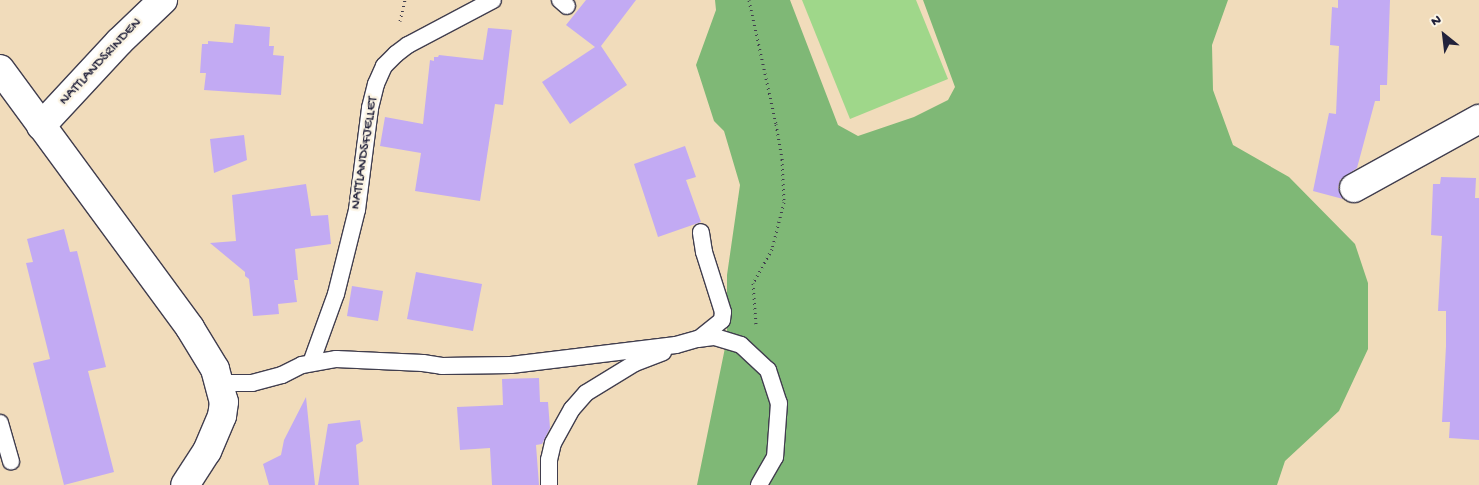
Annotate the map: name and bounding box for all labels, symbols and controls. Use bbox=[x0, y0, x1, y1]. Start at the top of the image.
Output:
north arrow bbox=[1419, 10, 1469, 60]
text: N bbox=[1428, 12, 1445, 31]
street label: NATTLANDSRINDEN bbox=[56, 15, 146, 109]
street label: NATTLANDSFJELLET bbox=[348, 95, 382, 211]

